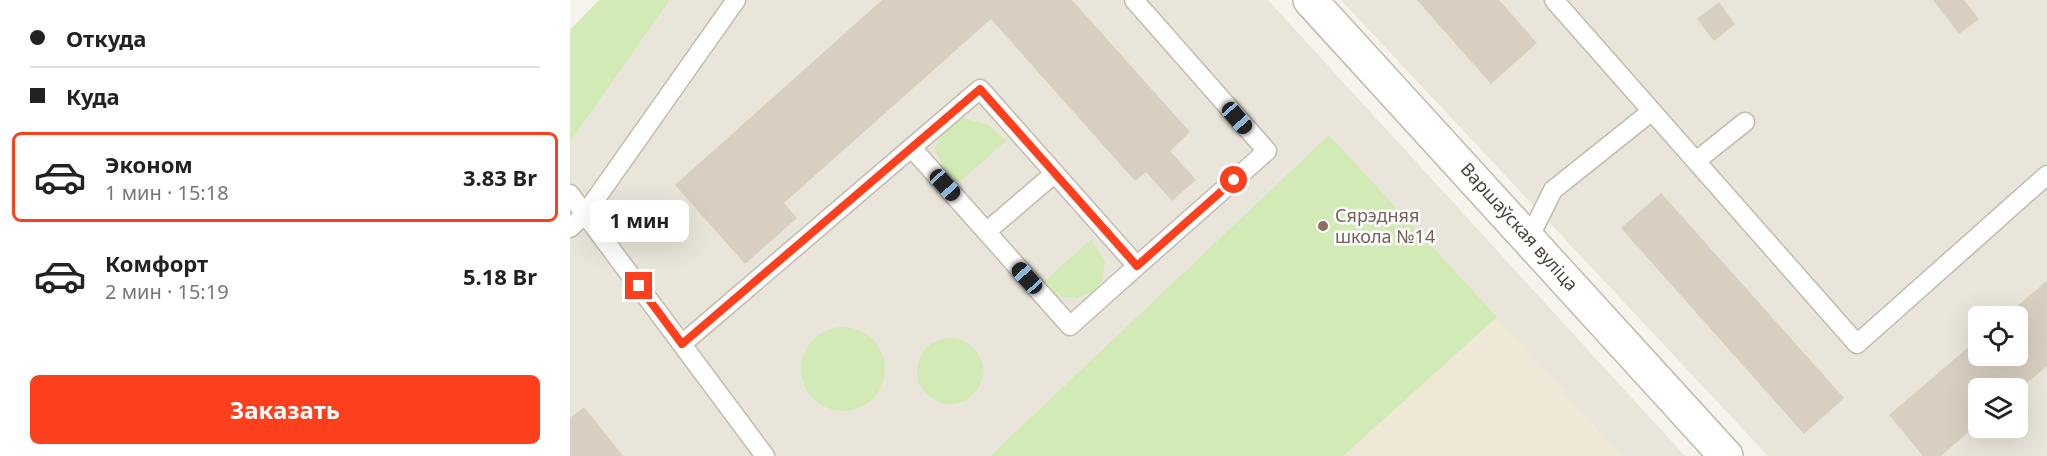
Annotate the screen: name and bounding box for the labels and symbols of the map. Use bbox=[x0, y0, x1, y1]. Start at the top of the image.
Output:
car bbox=[1218, 99, 1256, 137]
street label: Варшаўская вуліца bbox=[1456, 157, 1584, 296]
car bbox=[926, 166, 964, 204]
route start bbox=[1220, 166, 1247, 193]
callout: 1 мин bbox=[590, 199, 688, 241]
place label: Сярэдняя школа №14 bbox=[1335, 203, 1435, 248]
marker: Сярэдняя школа №14 bbox=[1316, 219, 1330, 233]
car bbox=[1008, 259, 1046, 297]
route end bbox=[625, 272, 652, 299]

